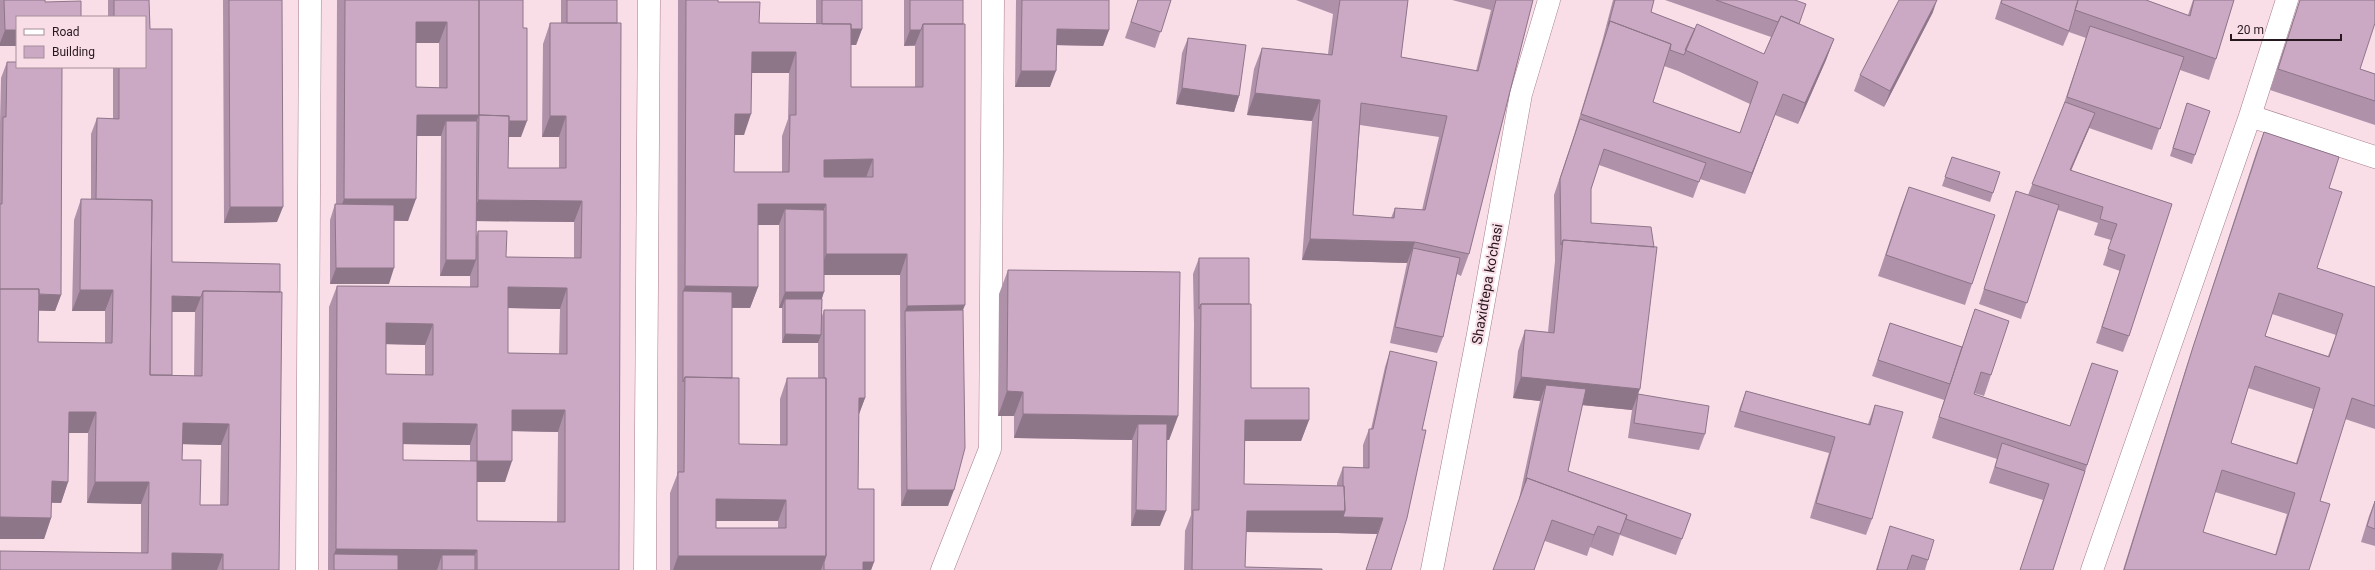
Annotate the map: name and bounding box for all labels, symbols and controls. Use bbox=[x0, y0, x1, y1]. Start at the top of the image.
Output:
legend bbox=[16, 16, 146, 68]
scale bar bbox=[2231, 16, 2341, 42]
text: 20 m bbox=[2237, 23, 2264, 37]
text: Road bbox=[52, 25, 80, 39]
text: Building bbox=[52, 45, 95, 59]
street label: Shaxidtepa ko'chasi bbox=[1469, 222, 1505, 346]

